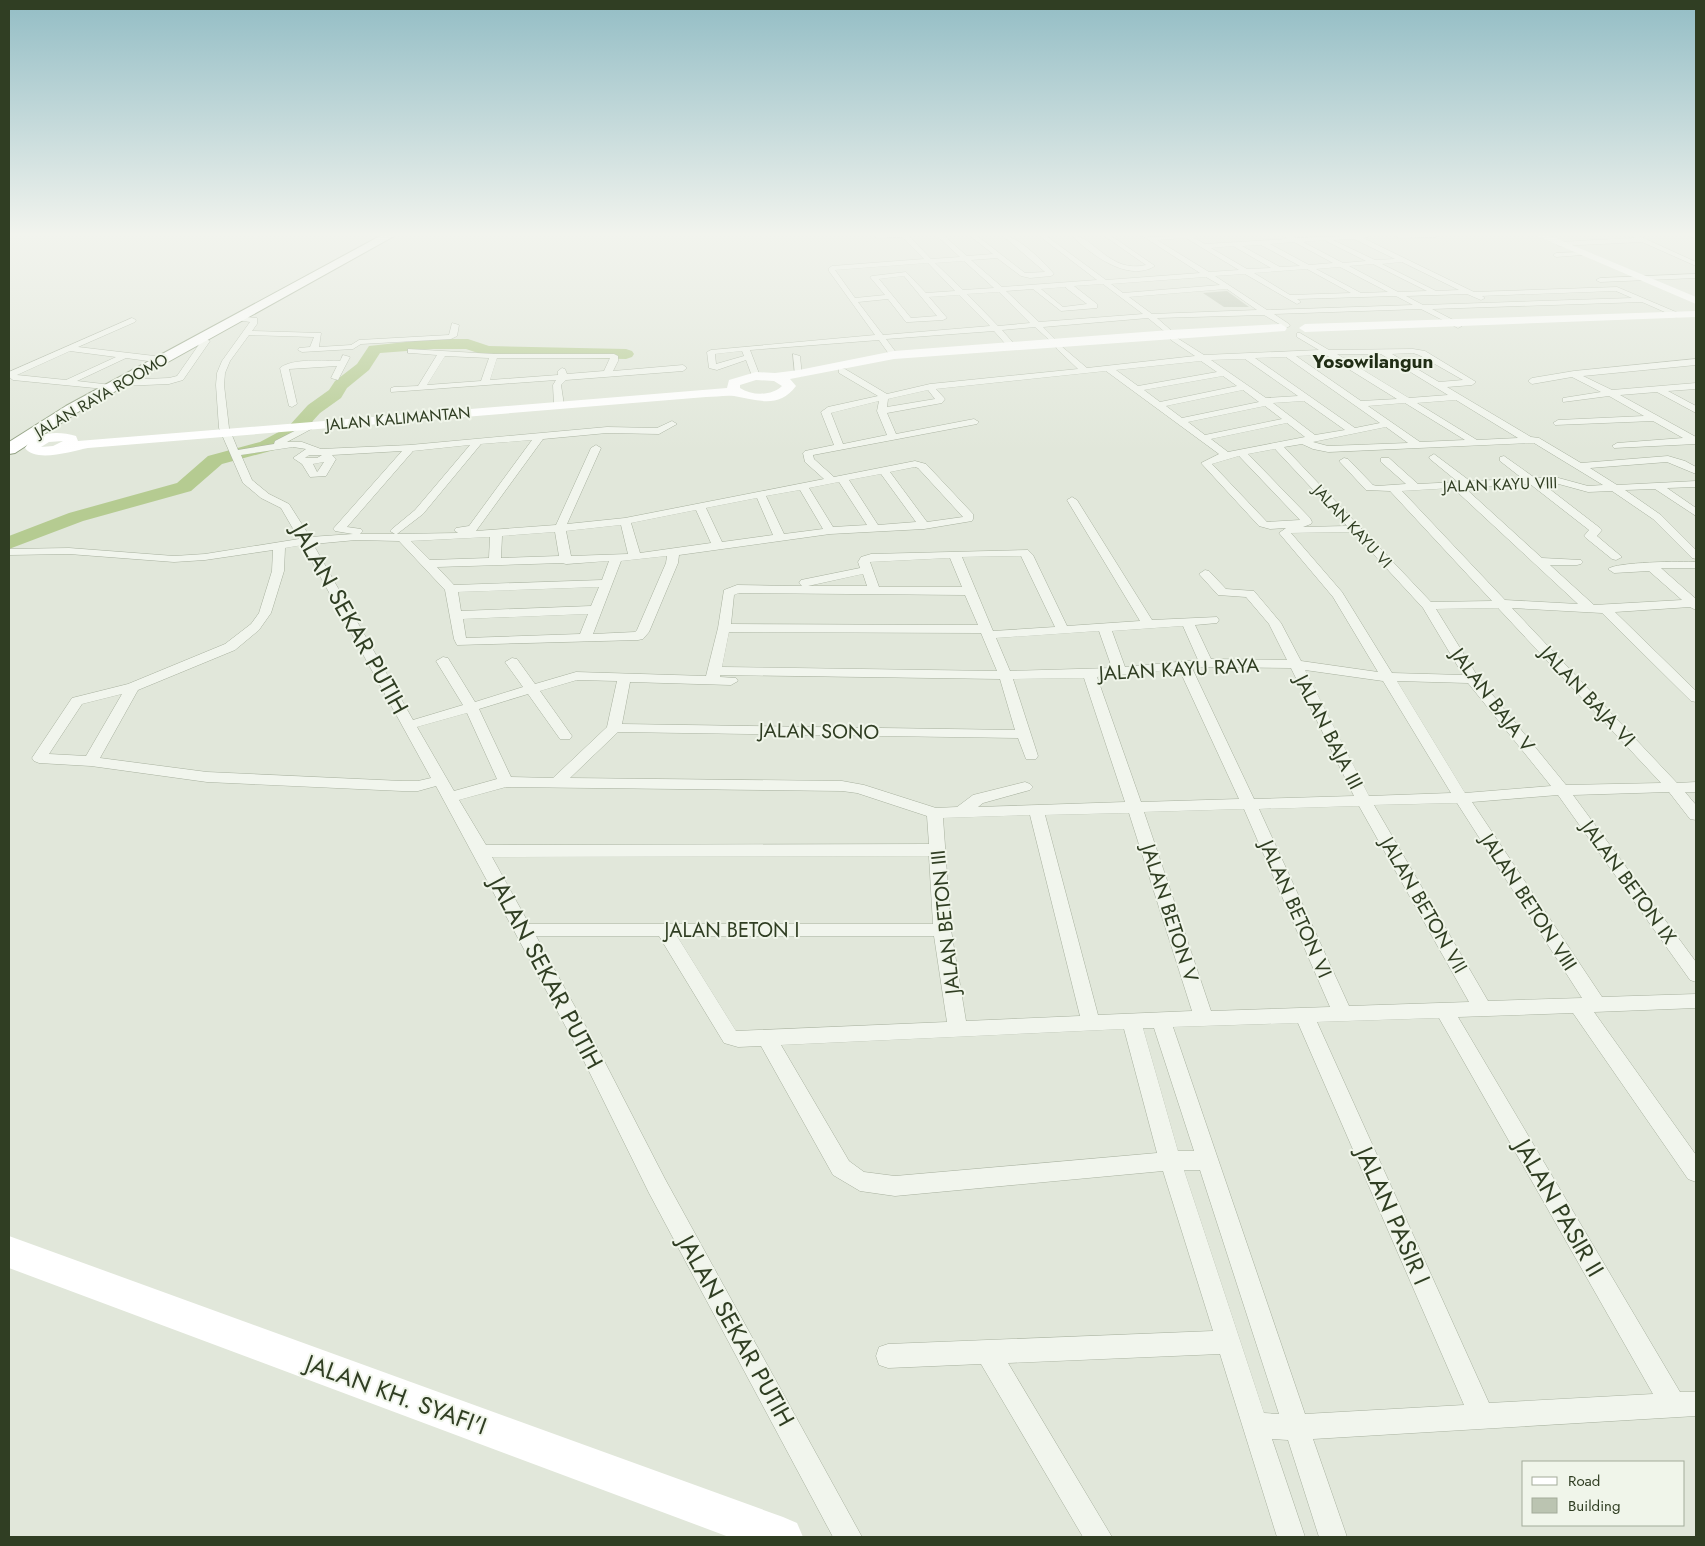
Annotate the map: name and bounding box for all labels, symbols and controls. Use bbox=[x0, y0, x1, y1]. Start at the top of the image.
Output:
street label: JALAN RAYA ROOMO bbox=[28, 348, 172, 444]
district label: Yosowilangun bbox=[1312, 348, 1433, 375]
street label: JALAN KALIMANTAN bbox=[323, 401, 471, 436]
street label: JALAN KAYU VIII bbox=[1440, 471, 1558, 498]
street label: JALAN KAYU VI bbox=[1307, 478, 1397, 573]
street label: JALAN SEKAR PUTIH bbox=[282, 514, 418, 721]
street label: JALAN BAJA VI bbox=[1531, 637, 1642, 753]
street label: JALAN BAJA V bbox=[1442, 640, 1542, 759]
street label: JALAN KAYU RAYA bbox=[1095, 651, 1261, 688]
street label: JALAN BAJA III bbox=[1286, 667, 1370, 795]
street label: JALAN SONO bbox=[756, 716, 879, 747]
street label: JALAN BETON IX bbox=[1572, 812, 1683, 950]
street label: JALAN BETON VIII bbox=[1472, 826, 1584, 976]
street label: JALAN BETON VII bbox=[1371, 829, 1474, 979]
street label: JALAN BETON VI bbox=[1251, 833, 1339, 983]
street label: JALAN BETON V bbox=[1133, 838, 1206, 987]
street label: JALAN BETON III bbox=[924, 848, 968, 998]
street label: JALAN SEKAR PUTIH bbox=[479, 868, 612, 1075]
street label: JALAN BETON I bbox=[662, 916, 799, 945]
street label: JALAN PASIR II bbox=[1504, 1130, 1613, 1283]
street label: JALAN PASIR I bbox=[1346, 1139, 1439, 1290]
street label: JALAN SEKAR PUTIH bbox=[668, 1226, 804, 1433]
street label: JALAN KH. SYAFI'I bbox=[298, 1344, 492, 1444]
legend bbox=[1522, 1461, 1685, 1526]
text: Road bbox=[1568, 1470, 1600, 1492]
text: Building bbox=[1568, 1495, 1620, 1517]

